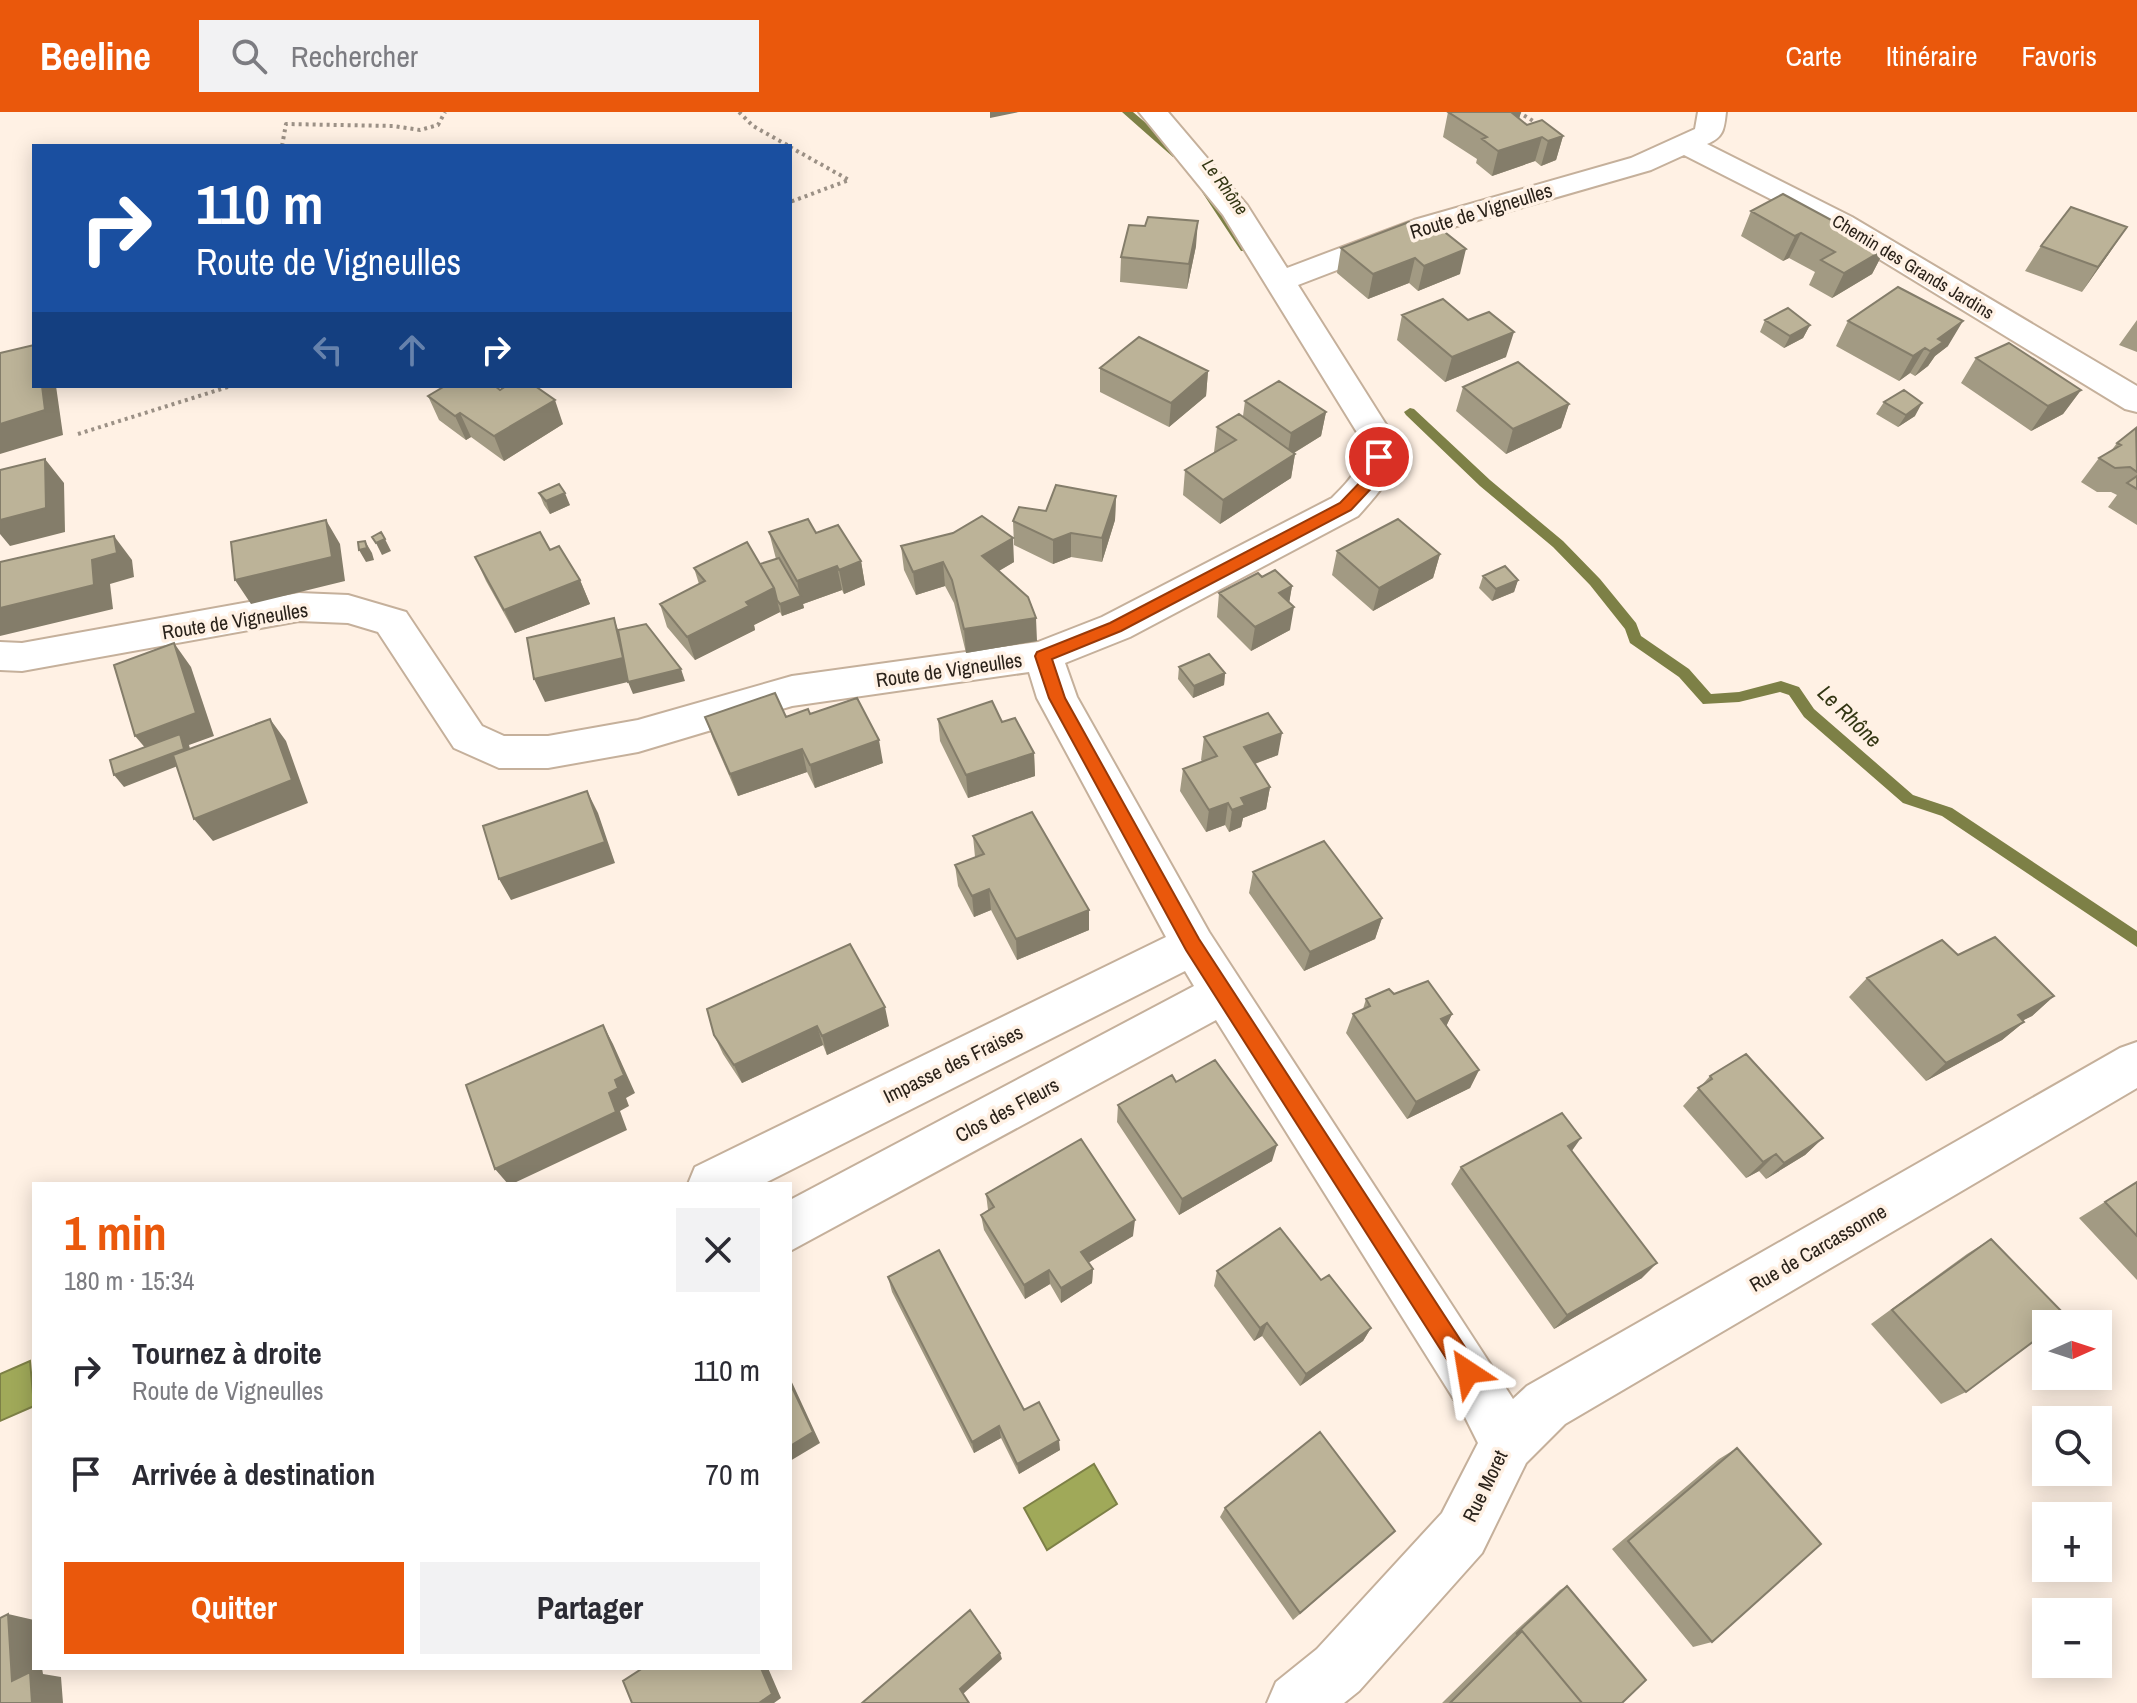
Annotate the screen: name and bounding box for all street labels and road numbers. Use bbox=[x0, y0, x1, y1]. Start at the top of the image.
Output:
street label: Route de Vigneulles bbox=[1406, 176, 1555, 245]
street label: Chemin des Grands Jardins bbox=[1828, 208, 1999, 325]
street label: Route de Vigneulles bbox=[160, 596, 310, 645]
street label: Route de Vigneulles bbox=[874, 646, 1024, 693]
street label: Impasse des Fraises bbox=[878, 1018, 1027, 1109]
street label: Clos des Fleurs bbox=[950, 1071, 1063, 1148]
street label: Rue de Carcassonne bbox=[1744, 1197, 1891, 1298]
street label: Rue Moret bbox=[1456, 1445, 1514, 1526]

